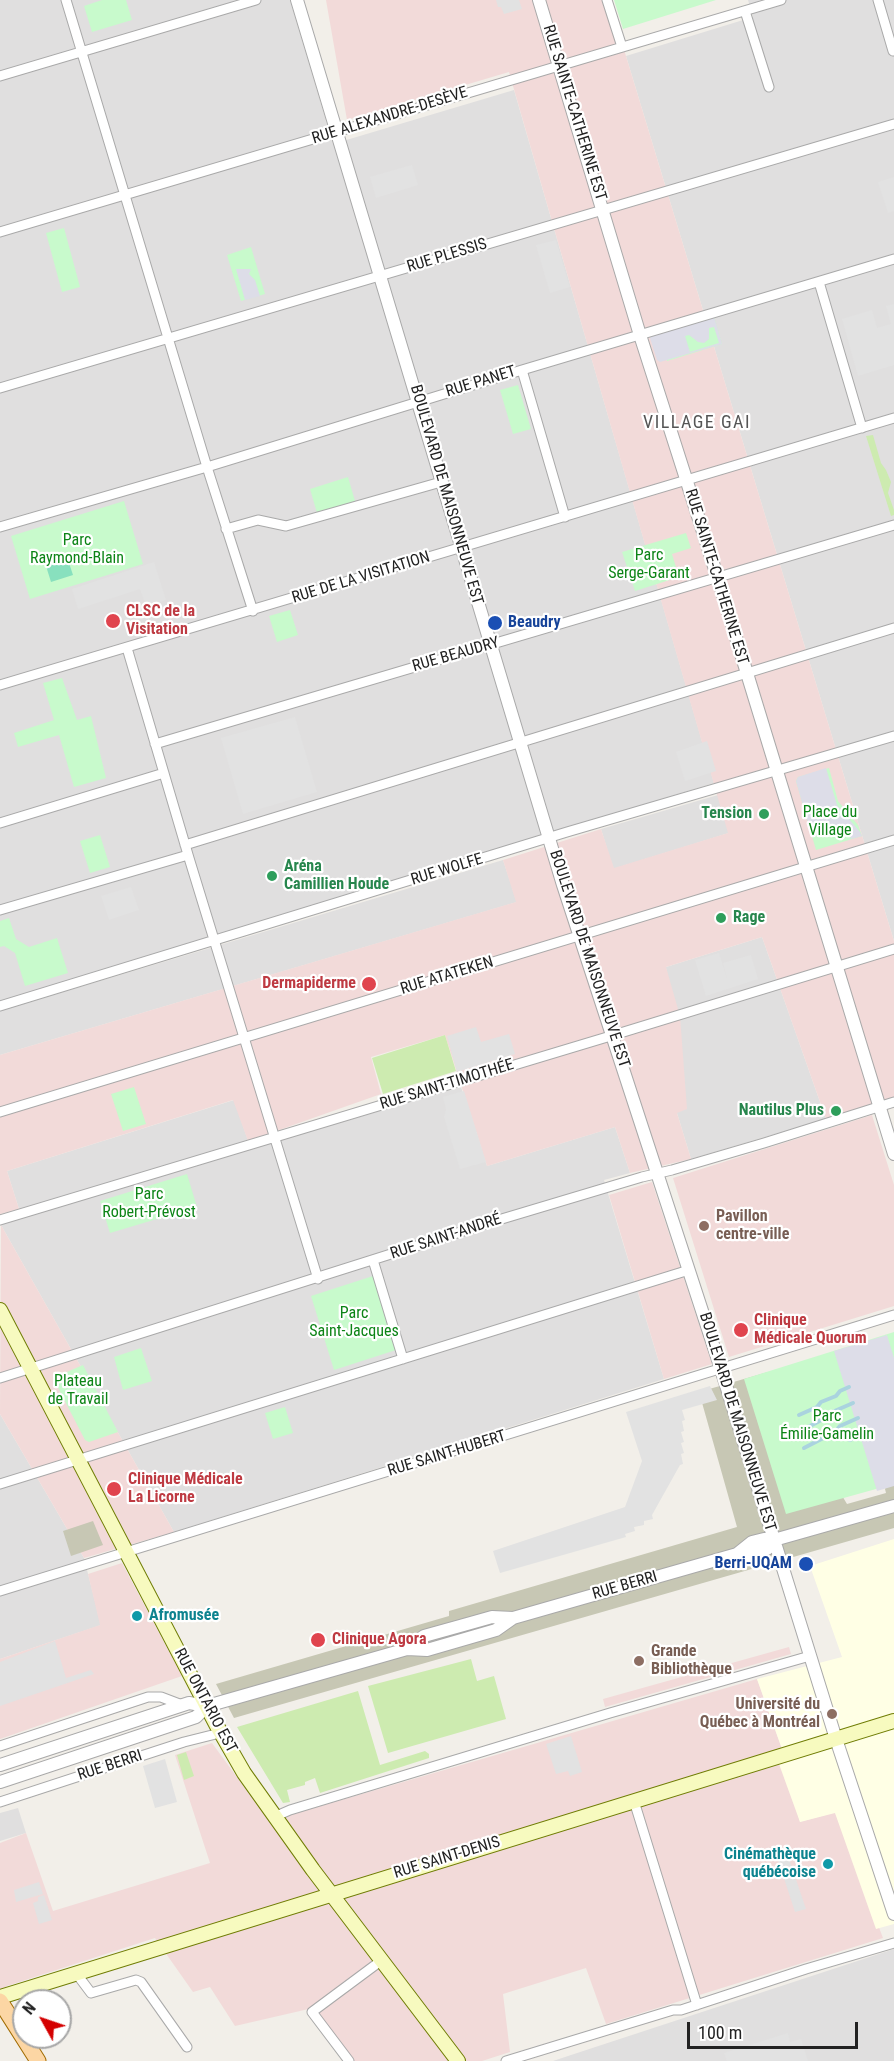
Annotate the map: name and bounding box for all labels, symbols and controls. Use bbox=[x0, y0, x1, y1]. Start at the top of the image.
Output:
street label: RUE SAINTE-CATHERINE EST bbox=[538, 23, 610, 203]
street label: RUE ALEXANDRE-DESÈVE bbox=[310, 83, 470, 149]
street label: RUE PLESSIS bbox=[405, 235, 489, 277]
street label: RUE PANET bbox=[444, 362, 518, 402]
street label: BOULEVARD DE MAISONNEUVE EST bbox=[405, 383, 487, 607]
district label: VILLAGE GAI bbox=[643, 412, 751, 434]
street label: RUE SAINTE-CATHERINE EST bbox=[680, 487, 752, 667]
park label: Parc Raymond-Blain bbox=[30, 531, 124, 569]
park label: Parc Serge-Garant bbox=[608, 546, 690, 584]
street label: RUE DE LA VISITATION bbox=[290, 548, 432, 608]
place label: CLSC de la Visitation bbox=[126, 602, 195, 640]
marker: CLSC de la Visitation bbox=[104, 612, 122, 630]
place label: Beaudry bbox=[508, 613, 561, 633]
marker: Beaudry bbox=[486, 614, 504, 632]
street label: RUE BEAUDRY bbox=[410, 633, 502, 677]
park label: Place du Village bbox=[803, 803, 857, 841]
place label: Tension bbox=[701, 804, 752, 824]
marker: Tension bbox=[757, 807, 771, 821]
street label: BOULEVARD DE MAISONNEUVE EST bbox=[545, 848, 633, 1070]
street label: RUE WOLFE bbox=[409, 850, 485, 890]
place label: Aréna Camillien Houde bbox=[284, 857, 389, 895]
marker: Aréna Camillien Houde bbox=[265, 869, 279, 883]
place label: Rage bbox=[733, 908, 765, 928]
marker: Rage bbox=[714, 911, 728, 925]
street label: RUE ATATEKEN bbox=[398, 953, 496, 999]
place label: Dermapiderme bbox=[262, 974, 356, 994]
marker: Dermapiderme bbox=[360, 975, 378, 993]
street label: RUE SAINT-TIMOTHÉE bbox=[378, 1056, 516, 1114]
place label: Nautilus Plus bbox=[739, 1101, 824, 1121]
marker: Nautilus Plus bbox=[829, 1104, 843, 1118]
park label: Parc Robert-Prévost bbox=[102, 1185, 196, 1223]
place label: Pavillon centre-ville bbox=[716, 1207, 789, 1245]
street label: RUE SAINT-ANDRÉ bbox=[388, 1210, 504, 1264]
marker: Pavillon centre-ville bbox=[697, 1219, 711, 1233]
park label: Parc Saint-Jacques bbox=[309, 1304, 399, 1342]
street label: BOULEVARD DE MAISONNEUVE EST bbox=[695, 1310, 779, 1534]
place label: Clinique Médicale Quorum bbox=[754, 1311, 867, 1349]
marker: Clinique Médicale Quorum bbox=[732, 1321, 750, 1339]
park label: Plateau de Travail bbox=[48, 1372, 108, 1410]
park label: Parc Émilie-Gamelin bbox=[780, 1407, 874, 1445]
street label: RUE SAINT-HUBERT bbox=[386, 1427, 508, 1481]
place label: Clinique Médicale La Licorne bbox=[128, 1470, 243, 1508]
marker: Clinique Médicale La Licorne bbox=[105, 1480, 123, 1498]
place label: Berri-UQAM bbox=[714, 1554, 792, 1574]
marker: Berri-UQAM bbox=[797, 1555, 815, 1573]
street label: RUE BERRI bbox=[590, 1568, 660, 1604]
place label: Afromusée bbox=[149, 1606, 219, 1626]
marker: Afromusée bbox=[130, 1609, 144, 1623]
place label: Clinique Agora bbox=[332, 1630, 426, 1650]
marker: Clinique Agora bbox=[309, 1631, 327, 1649]
place label: Grande Bibliothèque bbox=[651, 1642, 732, 1680]
street label: RUE ONTARIO EST bbox=[169, 1645, 241, 1757]
marker: Grande Bibliothèque bbox=[632, 1654, 646, 1668]
place label: Université du Québec à Montréal bbox=[700, 1695, 820, 1733]
marker: Université du Québec à Montréal bbox=[825, 1707, 839, 1721]
street label: RUE BERRI bbox=[75, 1747, 145, 1785]
street label: RUE SAINT-DENIS bbox=[392, 1833, 502, 1883]
place label: Cinémathèque québécoise bbox=[724, 1845, 816, 1883]
marker: Cinémathèque québécoise bbox=[821, 1857, 835, 1871]
north arrow bbox=[12, 1989, 72, 2049]
text: N bbox=[19, 1999, 40, 2018]
scale bar bbox=[690, 2010, 861, 2048]
text: 100 m bbox=[698, 2022, 742, 2043]

